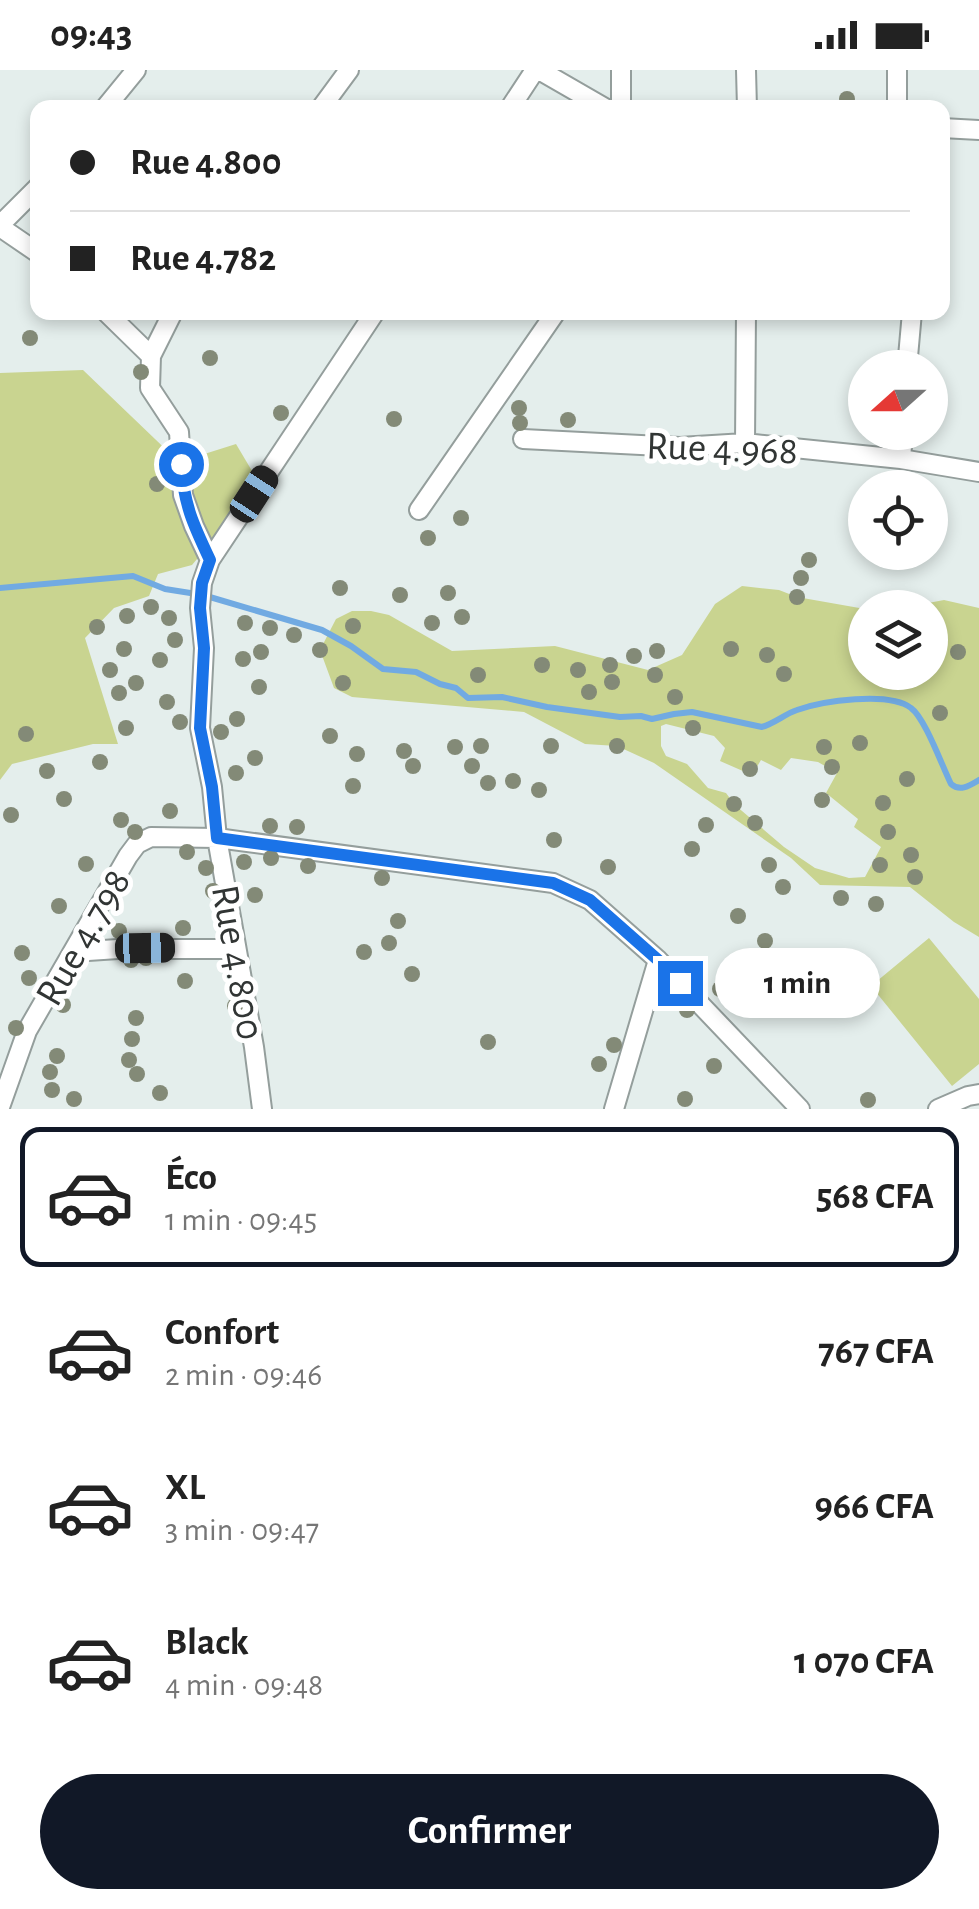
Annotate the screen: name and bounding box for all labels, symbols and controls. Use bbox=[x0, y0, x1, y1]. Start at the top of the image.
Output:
text: 09:43 bbox=[50, 16, 132, 54]
text: Rue 4.800 bbox=[130, 144, 281, 182]
text: Rue 4.782 bbox=[130, 240, 276, 278]
north arrow bbox=[848, 350, 948, 450]
map controls bbox=[848, 350, 948, 690]
street label: Rue 4.968 bbox=[645, 426, 798, 472]
route start bbox=[159, 442, 204, 487]
car bbox=[225, 461, 283, 527]
button: locate bbox=[848, 470, 948, 570]
button: layers bbox=[848, 590, 948, 690]
street label: Rue 4.798 bbox=[29, 863, 138, 1013]
street label: Rue 4.800 bbox=[204, 882, 270, 1043]
car bbox=[115, 932, 175, 964]
callout: 1 min bbox=[715, 948, 880, 1018]
route end bbox=[658, 961, 703, 1006]
text: 1 min bbox=[764, 967, 831, 999]
icon: car bbox=[45, 1152, 135, 1242]
text: Éco bbox=[165, 1159, 217, 1197]
text: 568 CFA bbox=[816, 1178, 934, 1216]
text: 1 min · 09:45 bbox=[165, 1204, 317, 1236]
icon: car bbox=[45, 1307, 135, 1397]
text: Confort bbox=[165, 1314, 279, 1352]
text: 767 CFA bbox=[818, 1333, 934, 1371]
text: 2 min · 09:46 bbox=[165, 1359, 322, 1391]
icon: car bbox=[45, 1462, 135, 1552]
text: XL bbox=[165, 1469, 205, 1507]
text: 966 CFA bbox=[814, 1488, 934, 1526]
text: 3 min · 09:47 bbox=[165, 1514, 319, 1546]
icon: car bbox=[45, 1617, 135, 1707]
text: Black bbox=[165, 1624, 249, 1662]
text: 1 070 CFA bbox=[794, 1643, 934, 1681]
text: 4 min · 09:48 bbox=[165, 1669, 323, 1701]
button: Confirmer bbox=[40, 1774, 939, 1889]

